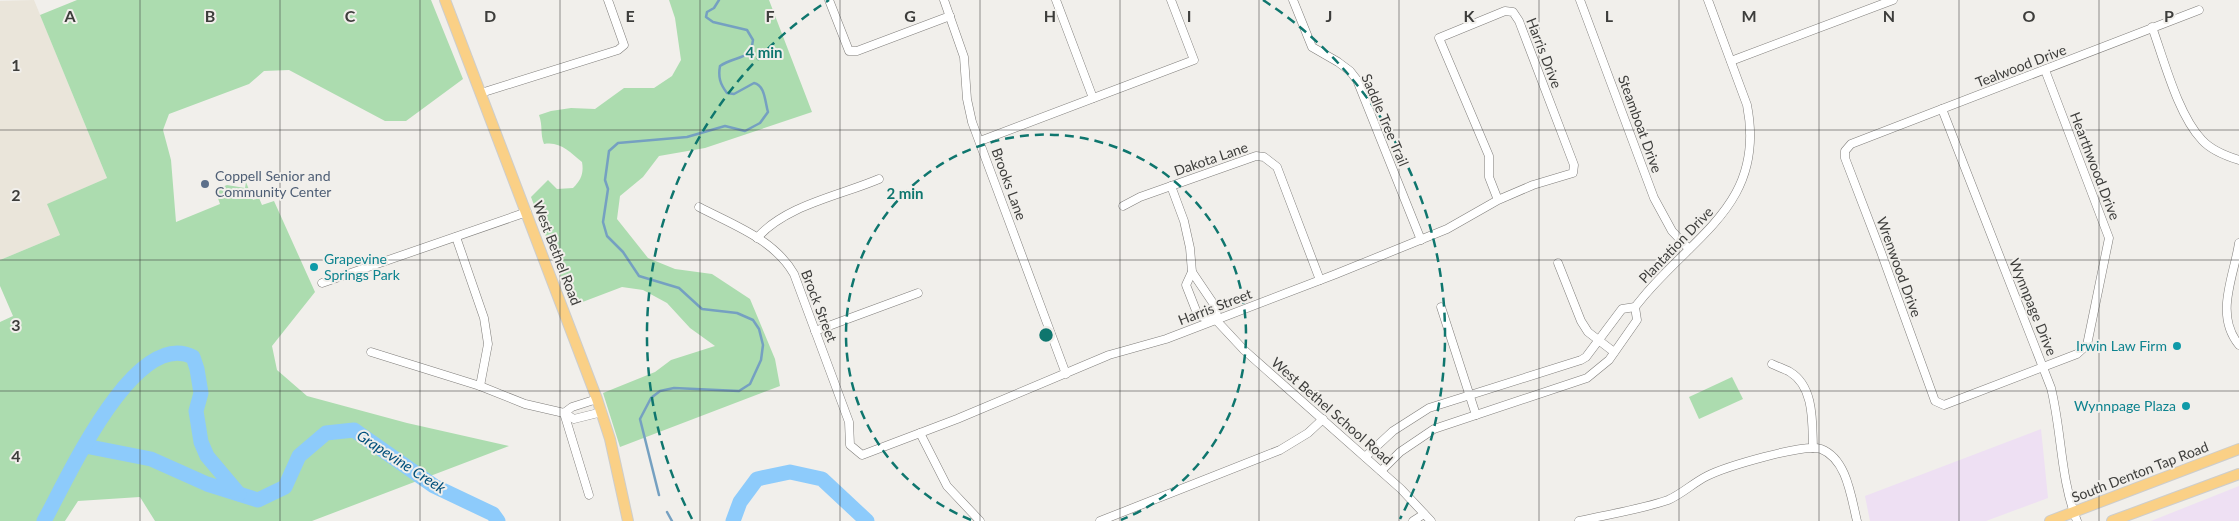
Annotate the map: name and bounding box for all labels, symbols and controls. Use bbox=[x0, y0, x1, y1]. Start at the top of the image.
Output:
text: A bbox=[63, 6, 76, 25]
text: B bbox=[205, 6, 215, 25]
text: C bbox=[345, 6, 356, 25]
text: D bbox=[484, 6, 496, 25]
text: E bbox=[625, 6, 635, 25]
text: F bbox=[765, 6, 775, 25]
text: G bbox=[904, 6, 916, 25]
text: H bbox=[1044, 6, 1056, 25]
text: I bbox=[1187, 6, 1191, 25]
text: J bbox=[1326, 6, 1332, 25]
text: K bbox=[1464, 6, 1476, 25]
text: L bbox=[1605, 6, 1614, 25]
text: M bbox=[1741, 6, 1757, 25]
text: N bbox=[1883, 6, 1895, 25]
text: O bbox=[2023, 6, 2036, 25]
text: P bbox=[2164, 6, 2174, 25]
street label: Harris Drive bbox=[1523, 15, 1566, 90]
street label: Tealwood Drive bbox=[1973, 40, 2069, 91]
text: 4 min bbox=[745, 43, 783, 61]
text: 1 bbox=[11, 55, 21, 74]
street label: Saddle Tree Trail bbox=[1358, 71, 1413, 169]
street label: Steamboat Drive bbox=[1615, 73, 1666, 175]
street label: Hearthwood Drive bbox=[2067, 109, 2124, 222]
street label: Dakota Lane bbox=[1172, 138, 1250, 179]
street label: Brooks Lane bbox=[989, 145, 1030, 222]
place label: Coppell Senior and Community Center bbox=[215, 167, 331, 200]
marker: Coppell Senior and Community Center bbox=[199, 178, 211, 190]
text: 2 min bbox=[886, 184, 924, 202]
text: 2 bbox=[11, 185, 21, 204]
street label: West Bethel Road bbox=[530, 198, 585, 307]
street label: Plantation Drive bbox=[1635, 203, 1716, 286]
street label: Wrenwood Drive bbox=[1873, 214, 1925, 319]
place label: Grapevine Springs Park bbox=[324, 250, 401, 283]
street label: Wynnpage Drive bbox=[2006, 256, 2061, 358]
marker: Grapevine Springs Park bbox=[308, 261, 320, 273]
street label: Brock Street bbox=[798, 267, 841, 344]
street label: Harris Street bbox=[1176, 285, 1254, 328]
text: 3 bbox=[11, 315, 21, 334]
centre of rings bbox=[1037, 326, 1055, 344]
place label: Irwin Law Firm bbox=[2076, 337, 2167, 354]
marker: Irwin Law Firm bbox=[2171, 340, 2183, 352]
street label: West Bethel School Road bbox=[1268, 353, 1396, 468]
place label: Wynnpage Plaza bbox=[2074, 397, 2176, 414]
marker: Wynnpage Plaza bbox=[2180, 400, 2192, 412]
water label: Grapevine Creek bbox=[354, 426, 450, 497]
street label: South Denton Tap Road bbox=[2069, 438, 2211, 506]
text: 4 bbox=[11, 446, 21, 465]

